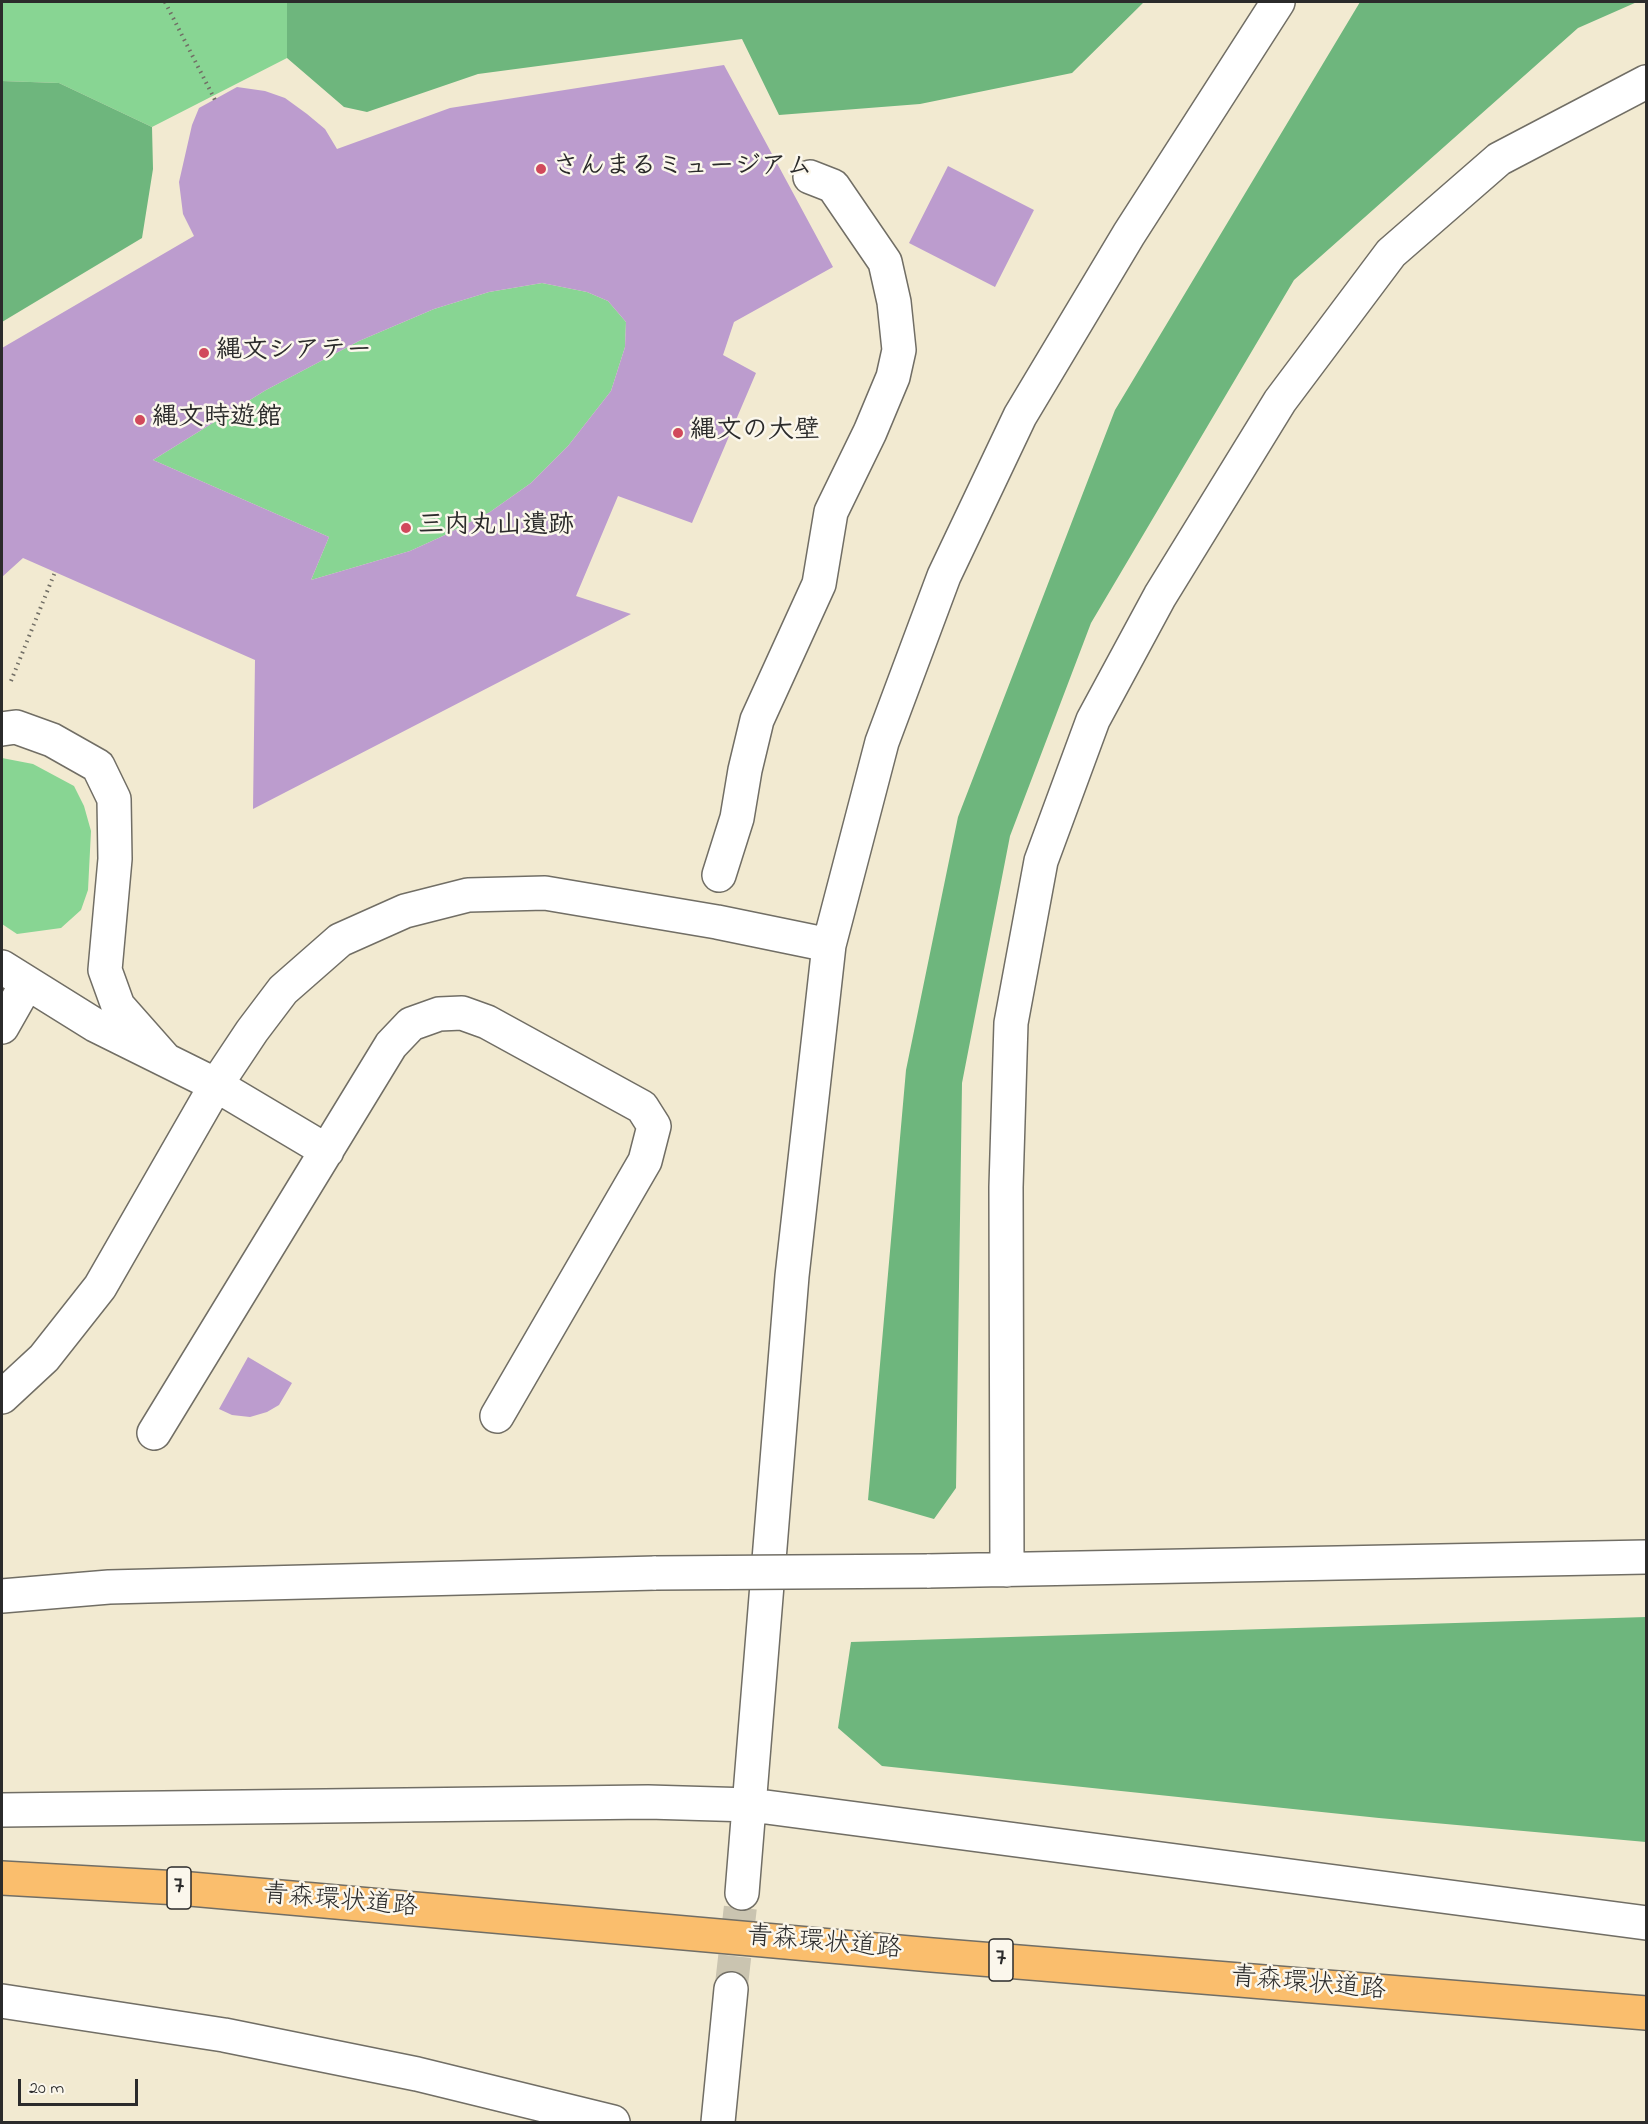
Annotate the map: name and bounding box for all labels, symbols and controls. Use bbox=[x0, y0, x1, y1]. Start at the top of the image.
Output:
place label: さんまるミュージアム bbox=[553, 153, 812, 185]
marker: さんまるミュージアム bbox=[534, 162, 548, 176]
place label: 縄文シアテー bbox=[216, 337, 372, 369]
marker: 縄文シアテー bbox=[197, 346, 211, 360]
place label: 縄文時遊館 bbox=[152, 404, 282, 436]
marker: 縄文時遊館 bbox=[133, 413, 147, 427]
place label: 縄文の大壁 bbox=[690, 417, 820, 449]
marker: 縄文の大壁 bbox=[671, 426, 685, 440]
place label: 三内丸山遺跡 bbox=[418, 512, 574, 544]
marker: 三内丸山遺跡 bbox=[399, 521, 413, 535]
road number: 7 bbox=[167, 1867, 191, 1909]
street label: 青森環状道路 bbox=[261, 1881, 419, 1925]
street label: 青森環状道路 bbox=[745, 1923, 903, 1967]
road number: 7 bbox=[989, 1939, 1013, 1981]
street label: 青森環状道路 bbox=[1229, 1964, 1387, 2008]
scale bar bbox=[21, 2067, 141, 2105]
text: 20 m bbox=[29, 2076, 64, 2102]

